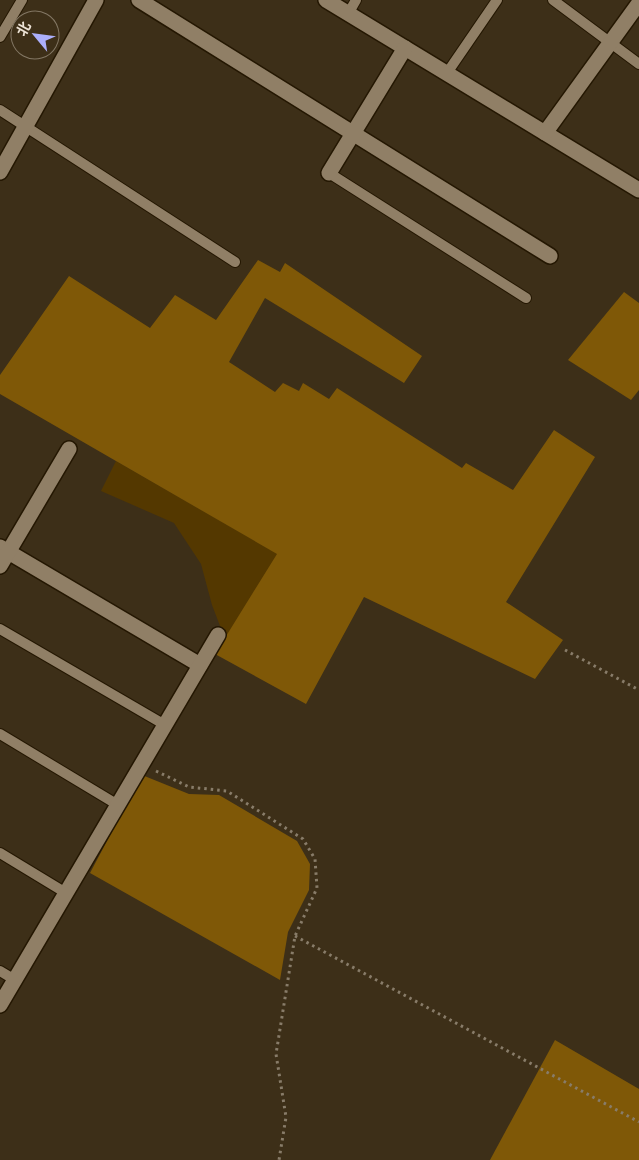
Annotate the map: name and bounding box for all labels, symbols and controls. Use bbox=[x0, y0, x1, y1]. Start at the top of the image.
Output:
north arrow bbox=[10, 10, 60, 60]
text: 北 bbox=[12, 18, 35, 39]

